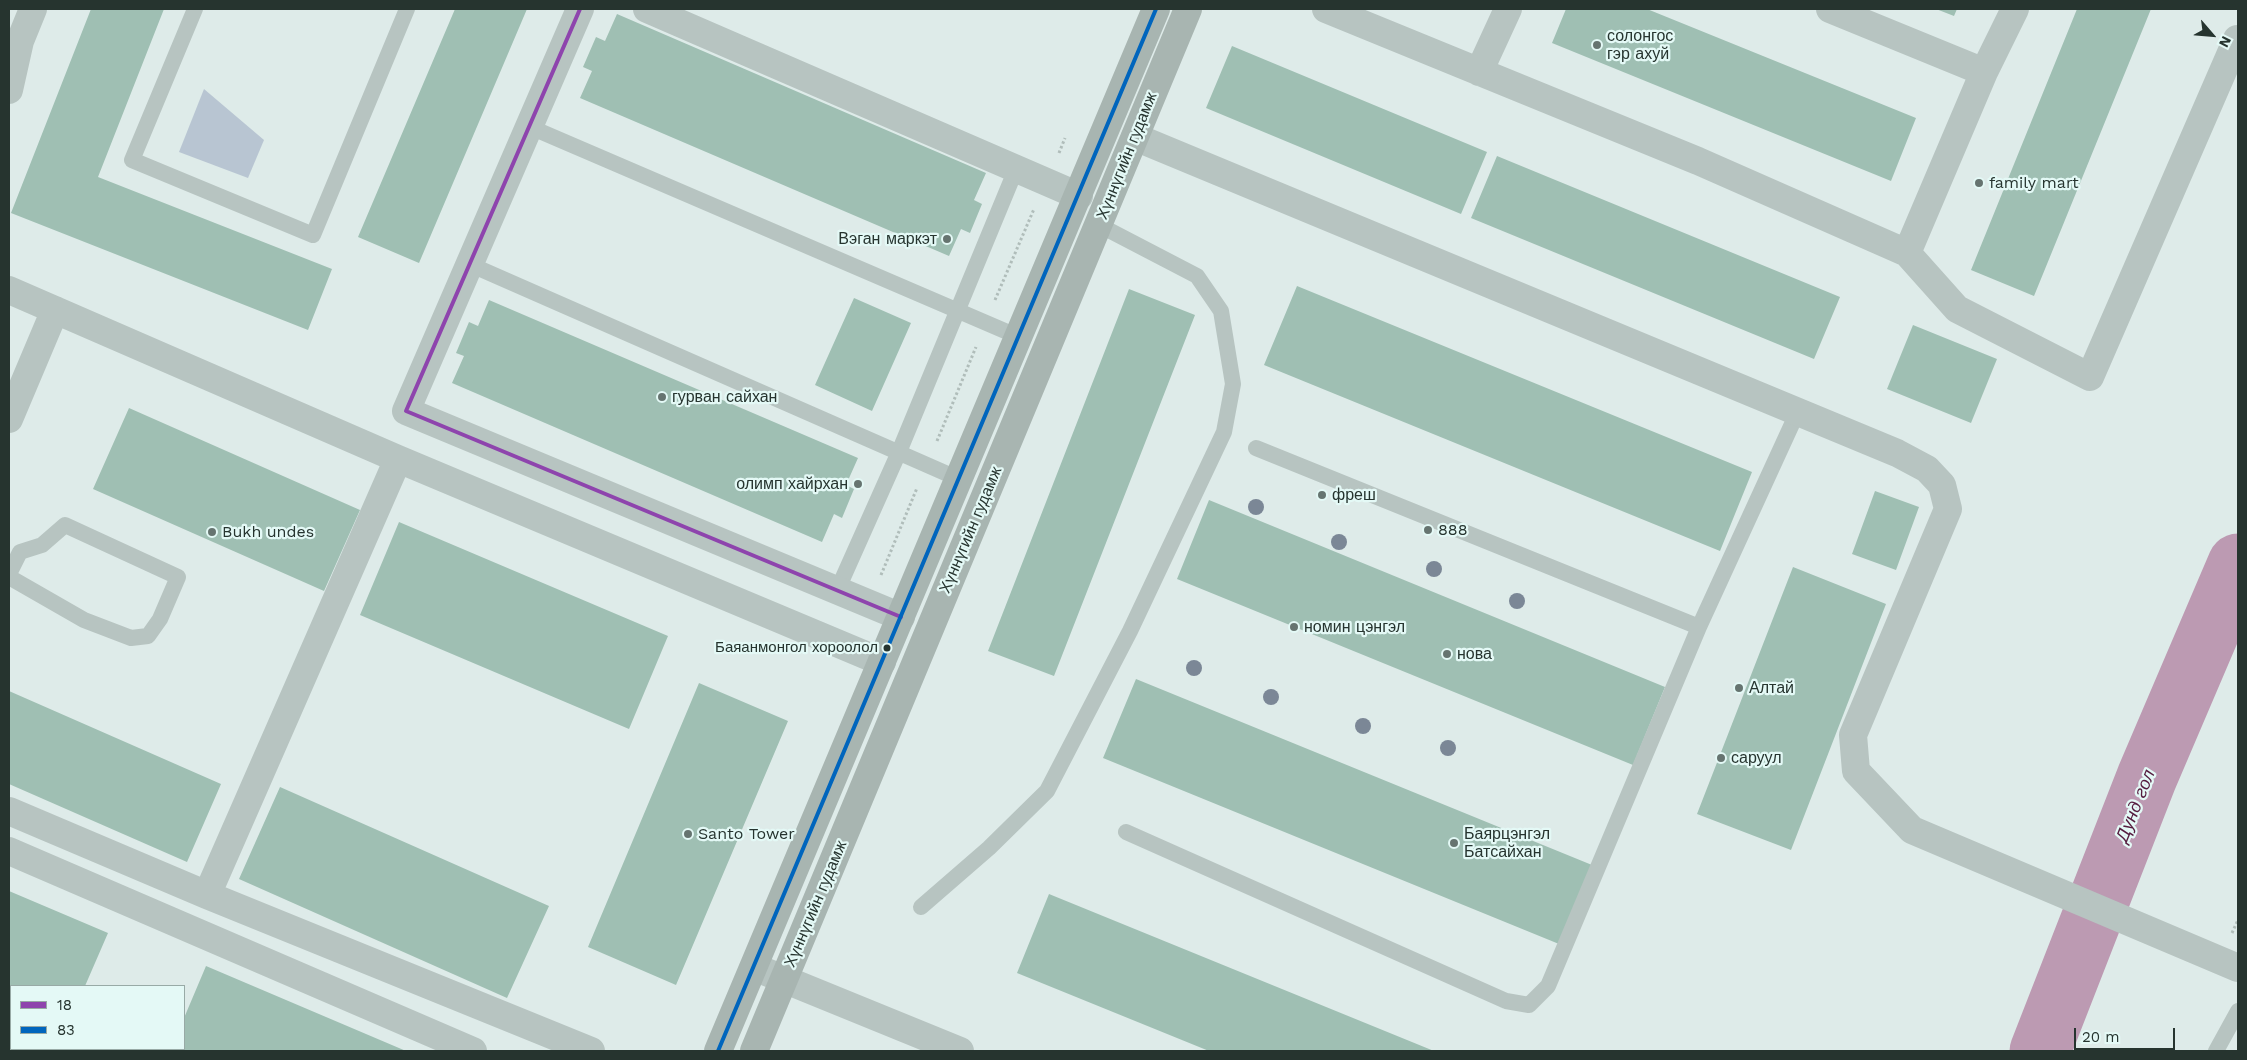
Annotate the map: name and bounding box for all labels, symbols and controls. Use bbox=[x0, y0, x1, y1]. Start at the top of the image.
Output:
north arrow bbox=[2187, 10, 2237, 60]
place label: солонгос гэр ахуй bbox=[1607, 26, 1673, 64]
text: N bbox=[2216, 34, 2235, 50]
marker: солонгос гэр ахуй bbox=[1591, 39, 1603, 51]
street label: Хүннүгийн гудамж bbox=[1093, 90, 1161, 222]
place label: family mart bbox=[1989, 173, 2079, 193]
marker: family mart bbox=[1973, 177, 1985, 189]
place label: Вэган маркэт bbox=[838, 229, 937, 249]
marker: Вэган маркэт bbox=[941, 233, 953, 245]
place label: гурван сайхан bbox=[672, 387, 777, 407]
marker: гурван сайхан bbox=[656, 391, 668, 403]
street label: Хүннүгийн гудамж bbox=[936, 464, 1006, 596]
place label: олимп хайрхан bbox=[736, 474, 848, 494]
marker: олимп хайрхан bbox=[852, 478, 864, 490]
place label: фреш bbox=[1332, 485, 1376, 505]
marker: фреш bbox=[1316, 489, 1328, 501]
place label: 888 bbox=[1438, 520, 1468, 540]
place label: Bukh undes bbox=[222, 522, 314, 542]
marker: 888 bbox=[1422, 524, 1434, 536]
marker: Bukh undes bbox=[206, 526, 218, 538]
place label: номин цэнгэл bbox=[1304, 617, 1405, 637]
marker: номин цэнгэл bbox=[1288, 621, 1300, 633]
place label: Баяанмонгол хороолол bbox=[715, 639, 878, 657]
marker: Баяанмонгол хороолол bbox=[882, 643, 892, 653]
place label: нова bbox=[1457, 644, 1492, 664]
marker: нова bbox=[1441, 648, 1453, 660]
place label: Алтай bbox=[1749, 678, 1794, 698]
marker: Алтай bbox=[1733, 682, 1745, 694]
place label: саруул bbox=[1731, 748, 1782, 768]
marker: саруул bbox=[1715, 752, 1727, 764]
water label: Дунд гол bbox=[2112, 767, 2160, 845]
place label: Santo Tower bbox=[698, 824, 795, 844]
place label: Баярцэнгэл Батсайхан bbox=[1464, 824, 1550, 862]
marker: Santo Tower bbox=[682, 828, 694, 840]
marker: Баярцэнгэл Батсайхан bbox=[1448, 837, 1460, 849]
street label: Хүннүгийн гудамж bbox=[781, 838, 851, 970]
legend bbox=[10, 985, 185, 1050]
text: 18 bbox=[57, 996, 72, 1014]
scale bar bbox=[2077, 1018, 2178, 1050]
text: 83 bbox=[57, 1021, 75, 1039]
text: 20 m bbox=[2082, 1028, 2120, 1046]

